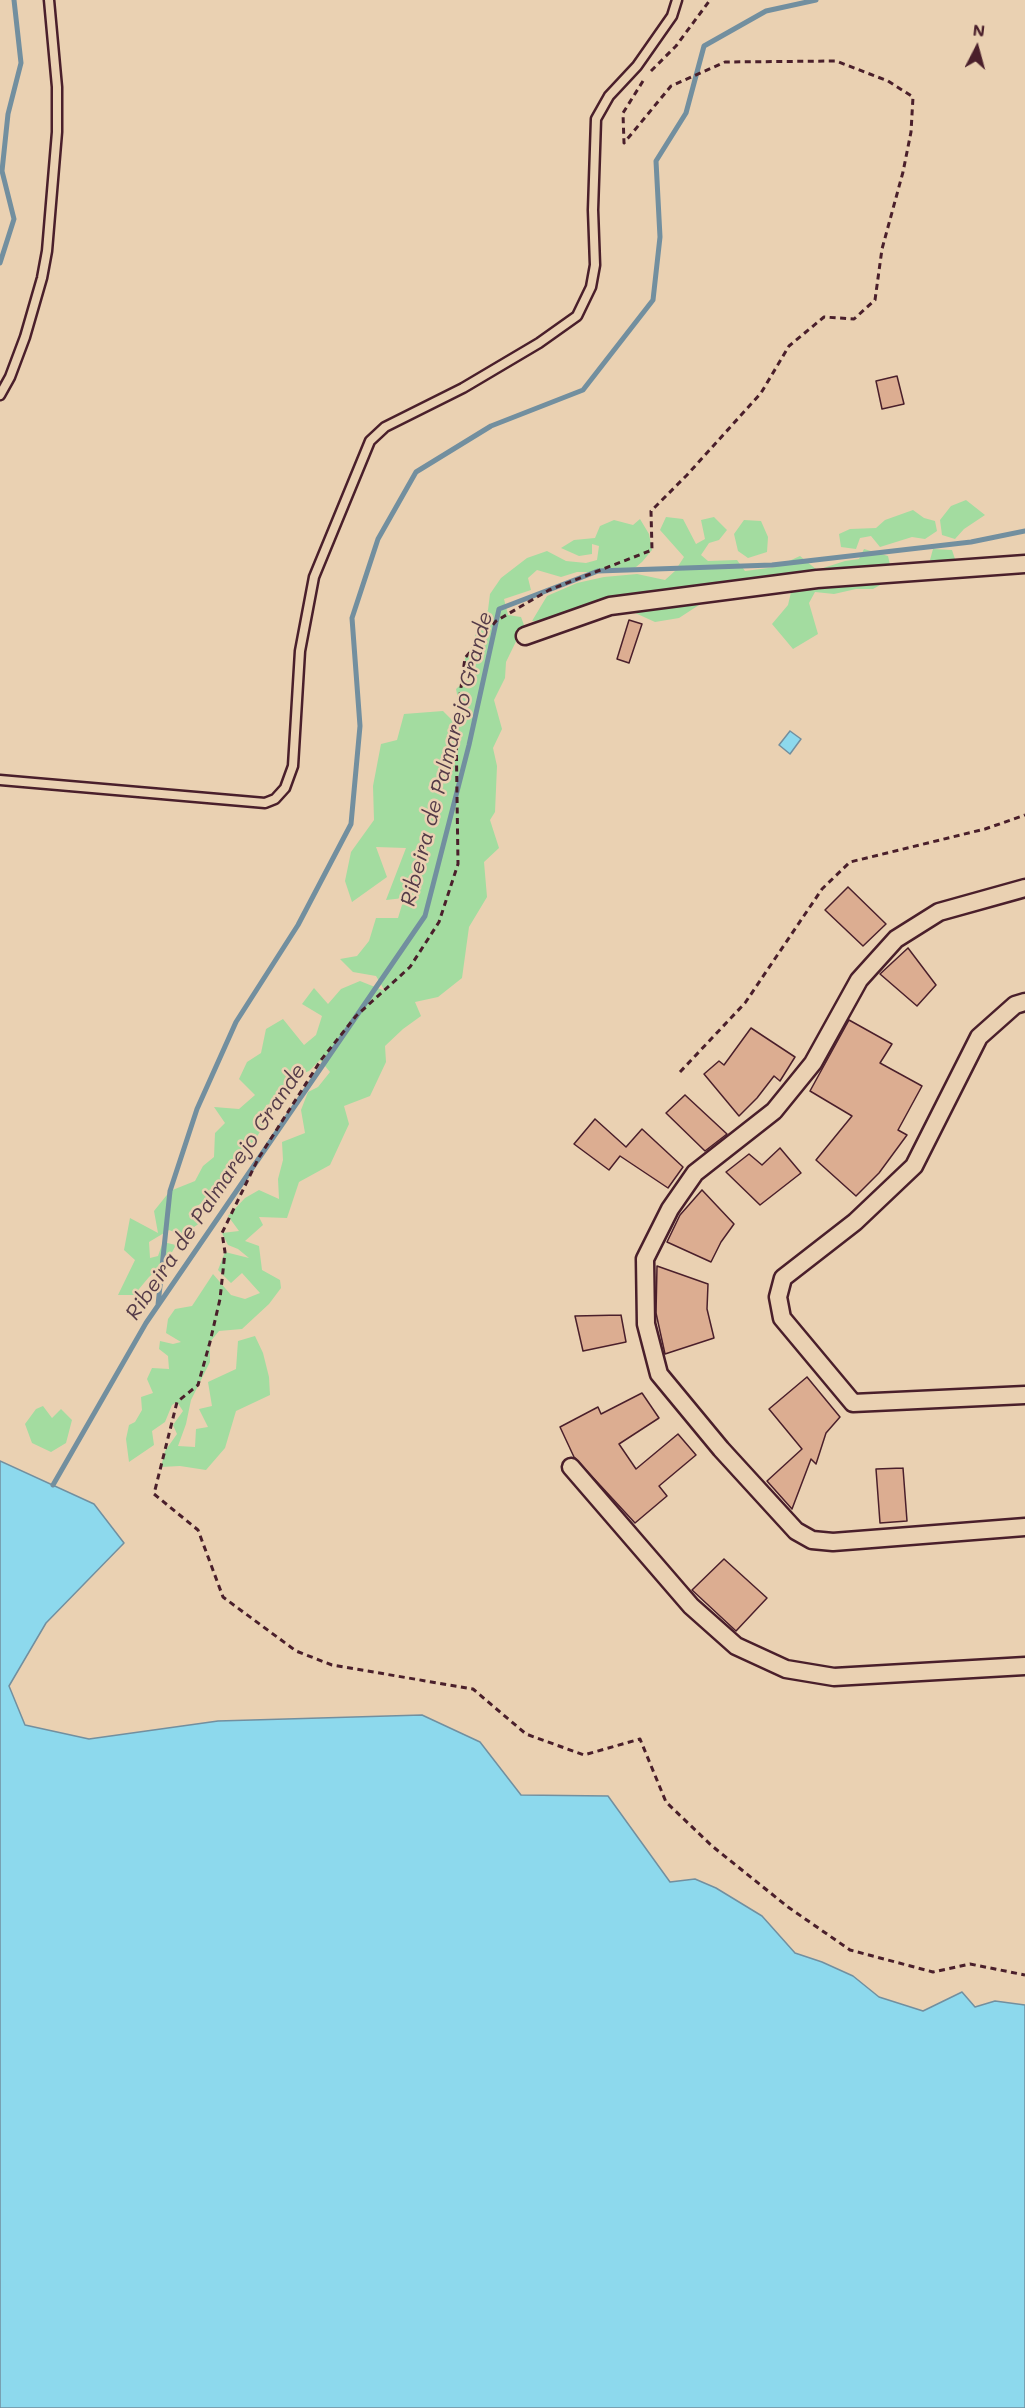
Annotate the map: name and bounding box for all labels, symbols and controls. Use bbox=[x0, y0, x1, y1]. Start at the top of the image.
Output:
north arrow bbox=[947, 18, 1007, 78]
text: N bbox=[972, 19, 986, 41]
water label: Ribeira de Palmarejo Grande bbox=[395, 609, 499, 909]
water label: Ribeira de Palmarejo Grande bbox=[121, 1059, 311, 1325]

